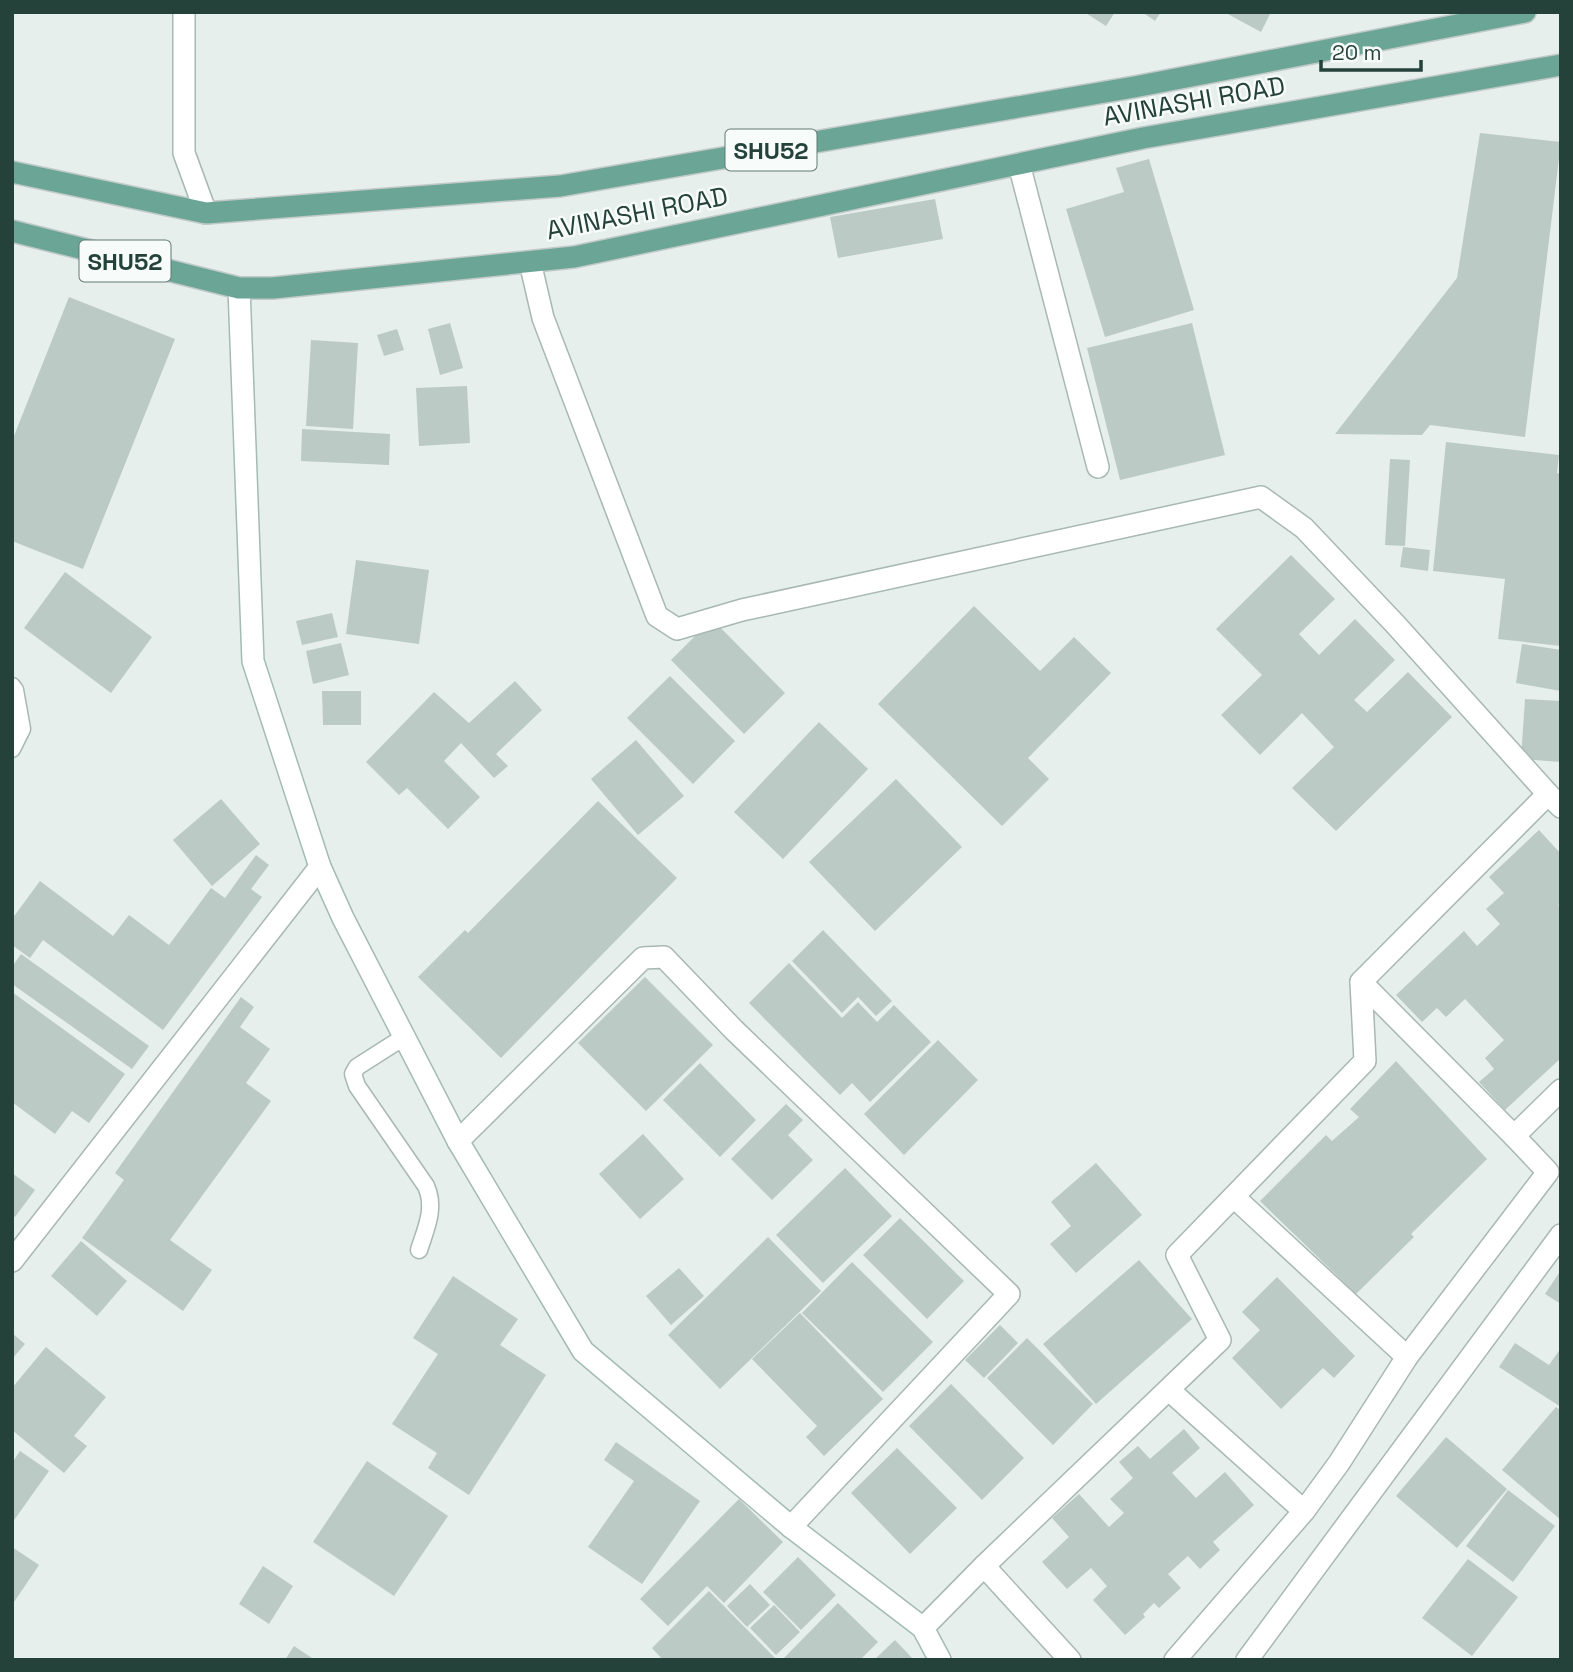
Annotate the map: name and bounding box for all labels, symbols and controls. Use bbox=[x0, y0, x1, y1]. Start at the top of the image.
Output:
scale bar bbox=[1321, 28, 1421, 72]
text: 20 m bbox=[1332, 39, 1382, 66]
street label: AVINASHI ROAD bbox=[1100, 68, 1288, 134]
road number: SHU52 bbox=[726, 130, 816, 170]
street label: AVINASHI ROAD bbox=[543, 179, 731, 247]
road number: SHU52 bbox=[80, 240, 170, 282]

